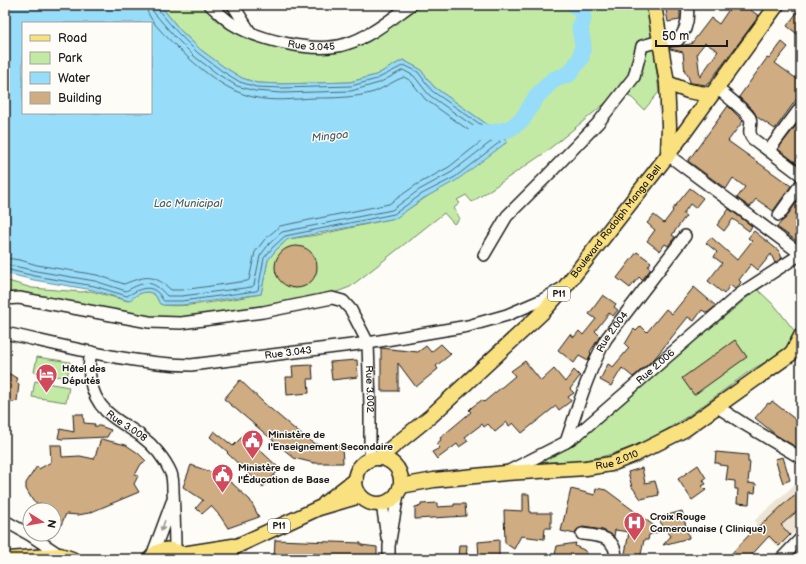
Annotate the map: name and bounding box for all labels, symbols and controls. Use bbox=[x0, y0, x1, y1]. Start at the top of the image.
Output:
legend bbox=[22, 22, 152, 114]
scale bar bbox=[656, 22, 727, 48]
text: 50 m bbox=[662, 29, 689, 44]
text: Road bbox=[58, 31, 87, 46]
street label: Rue 3.045 bbox=[287, 38, 336, 53]
text: Park bbox=[58, 51, 82, 66]
text: Water bbox=[58, 71, 90, 86]
text: Building bbox=[58, 91, 102, 106]
water label: Mingoa bbox=[311, 128, 349, 144]
street label: Boulevard Rodolph Manga Bell bbox=[568, 163, 664, 281]
water label: Lac Municipal bbox=[154, 197, 223, 210]
road number: P11 bbox=[548, 287, 570, 301]
street label: Rue 2.004 bbox=[594, 309, 631, 354]
street label: Rue 3.043 bbox=[264, 344, 313, 362]
street label: Rue 2.006 bbox=[634, 347, 677, 387]
hotel icon: Hôtel des Députés bbox=[33, 362, 59, 395]
place label: Hôtel des Députés bbox=[62, 363, 106, 387]
street label: Rue 3.002 bbox=[363, 365, 376, 413]
street label: Rue 3.008 bbox=[104, 408, 150, 444]
public building icon: Ministère de l'Enseignement Secondaire bbox=[240, 428, 266, 461]
place label: Ministère de l'Enseignement Secondaire bbox=[268, 429, 393, 453]
street label: Rue 2.010 bbox=[594, 448, 640, 472]
public building icon: Ministère de l'Éducation de Base bbox=[210, 461, 236, 494]
place label: Ministère de l'Éducation de Base bbox=[238, 462, 330, 486]
north arrow bbox=[22, 502, 62, 542]
hospital icon: Croix Rouge Camerounaise ( Clinique) bbox=[622, 510, 648, 543]
place label: Croix Rouge Camerounaise ( Clinique) bbox=[650, 511, 766, 535]
text: N bbox=[44, 519, 58, 529]
road number: P11 bbox=[268, 519, 290, 533]
one-way arrow bbox=[159, 521, 165, 533]

